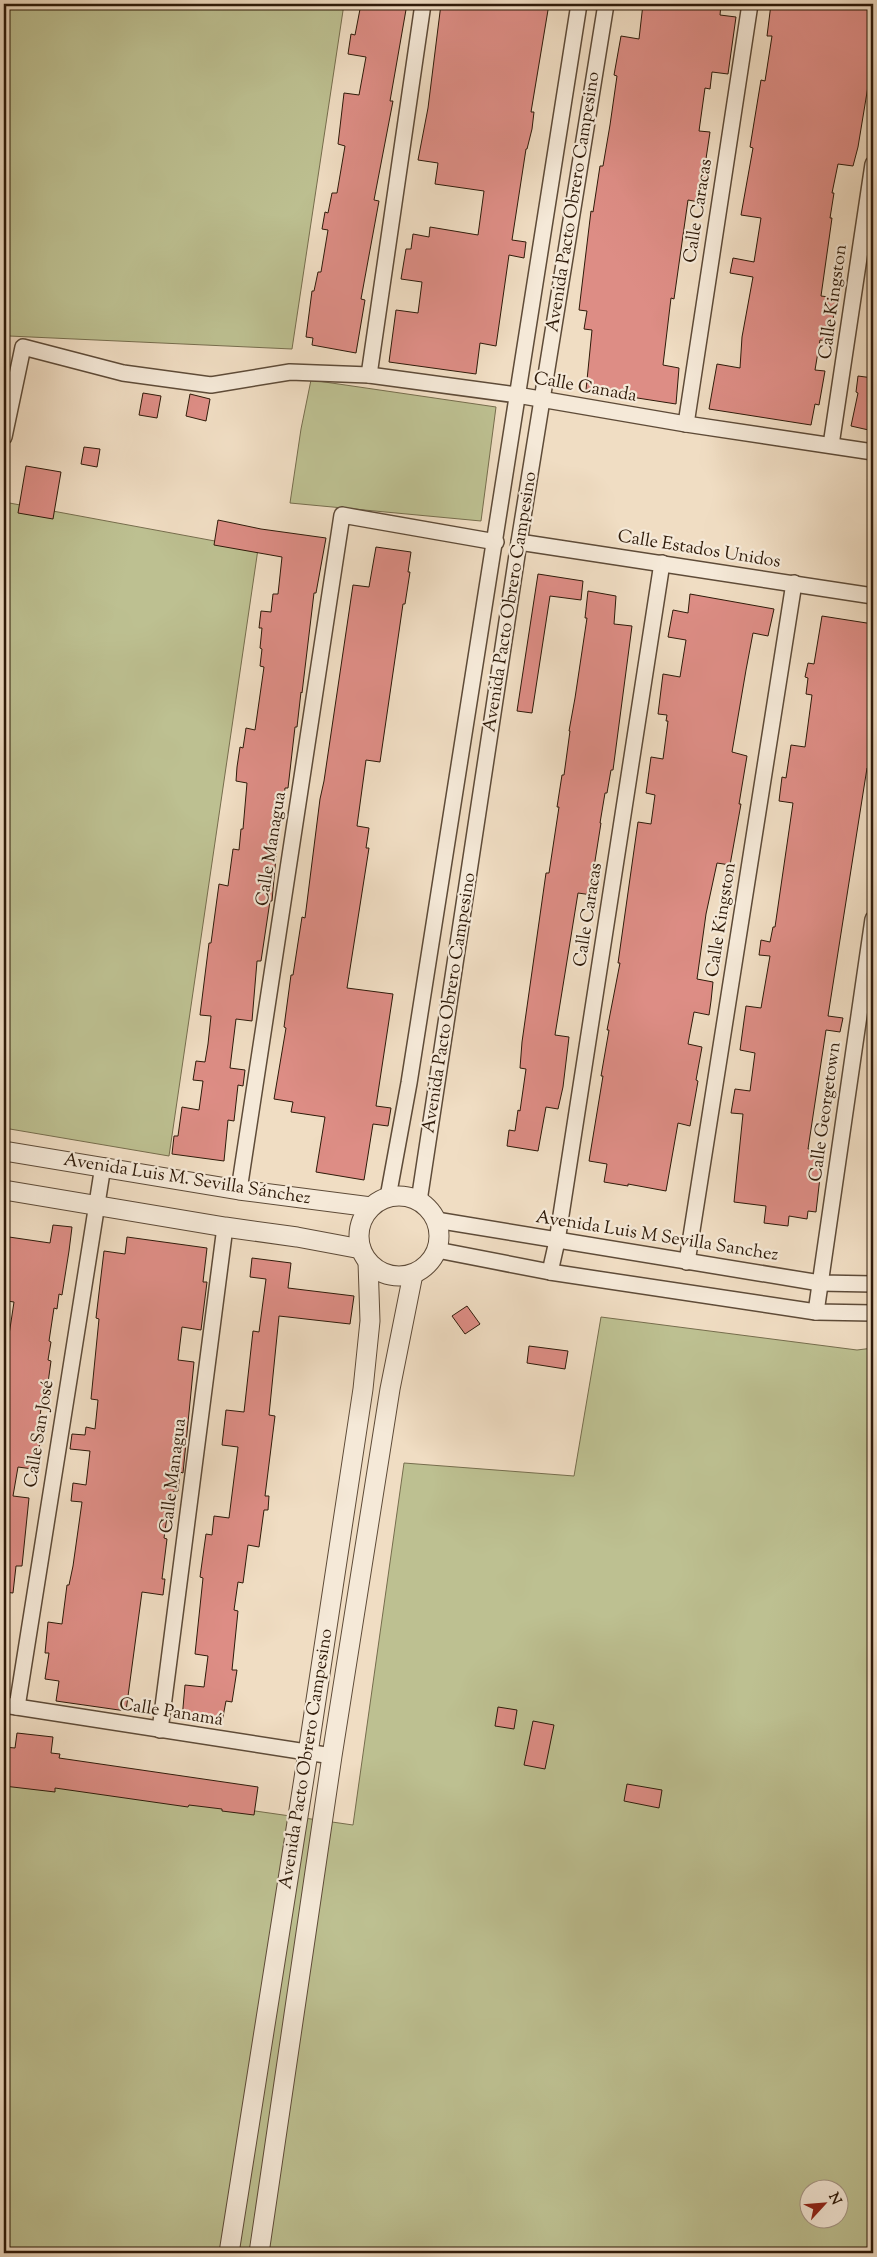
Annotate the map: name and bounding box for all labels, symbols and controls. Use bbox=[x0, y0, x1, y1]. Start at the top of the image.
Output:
street label: Avenida Pacto Obrero Campesino bbox=[541, 70, 607, 334]
street label: Calle Caracas bbox=[678, 157, 720, 265]
street label: Calle Kingston bbox=[813, 243, 855, 361]
street label: Calle Canada bbox=[531, 366, 639, 410]
street label: Avenida Pacto Obrero Campesino bbox=[478, 470, 544, 734]
street label: Calle Estados Unidos bbox=[616, 524, 782, 576]
street label: Calle Managua bbox=[250, 790, 294, 908]
street label: Calle Kingston bbox=[700, 860, 744, 979]
street label: Calle Caracas bbox=[568, 861, 610, 969]
street label: Avenida Pacto Obrero Campesino bbox=[417, 871, 483, 1135]
street label: Calle Georgetown bbox=[803, 1040, 849, 1184]
street label: Avenida Luis M. Sevilla Sánchez bbox=[62, 1148, 313, 1212]
street label: Avenida Luis M Sevilla Sanchez bbox=[534, 1205, 780, 1269]
street label: Calle San José bbox=[19, 1378, 61, 1490]
street label: Calle Managua bbox=[154, 1417, 194, 1535]
street label: Avenida Pacto Obrero Campesino bbox=[274, 1627, 340, 1891]
street label: Calle Panamá bbox=[117, 1692, 225, 1734]
north arrow bbox=[800, 2180, 850, 2230]
text: N bbox=[822, 2190, 845, 2209]

